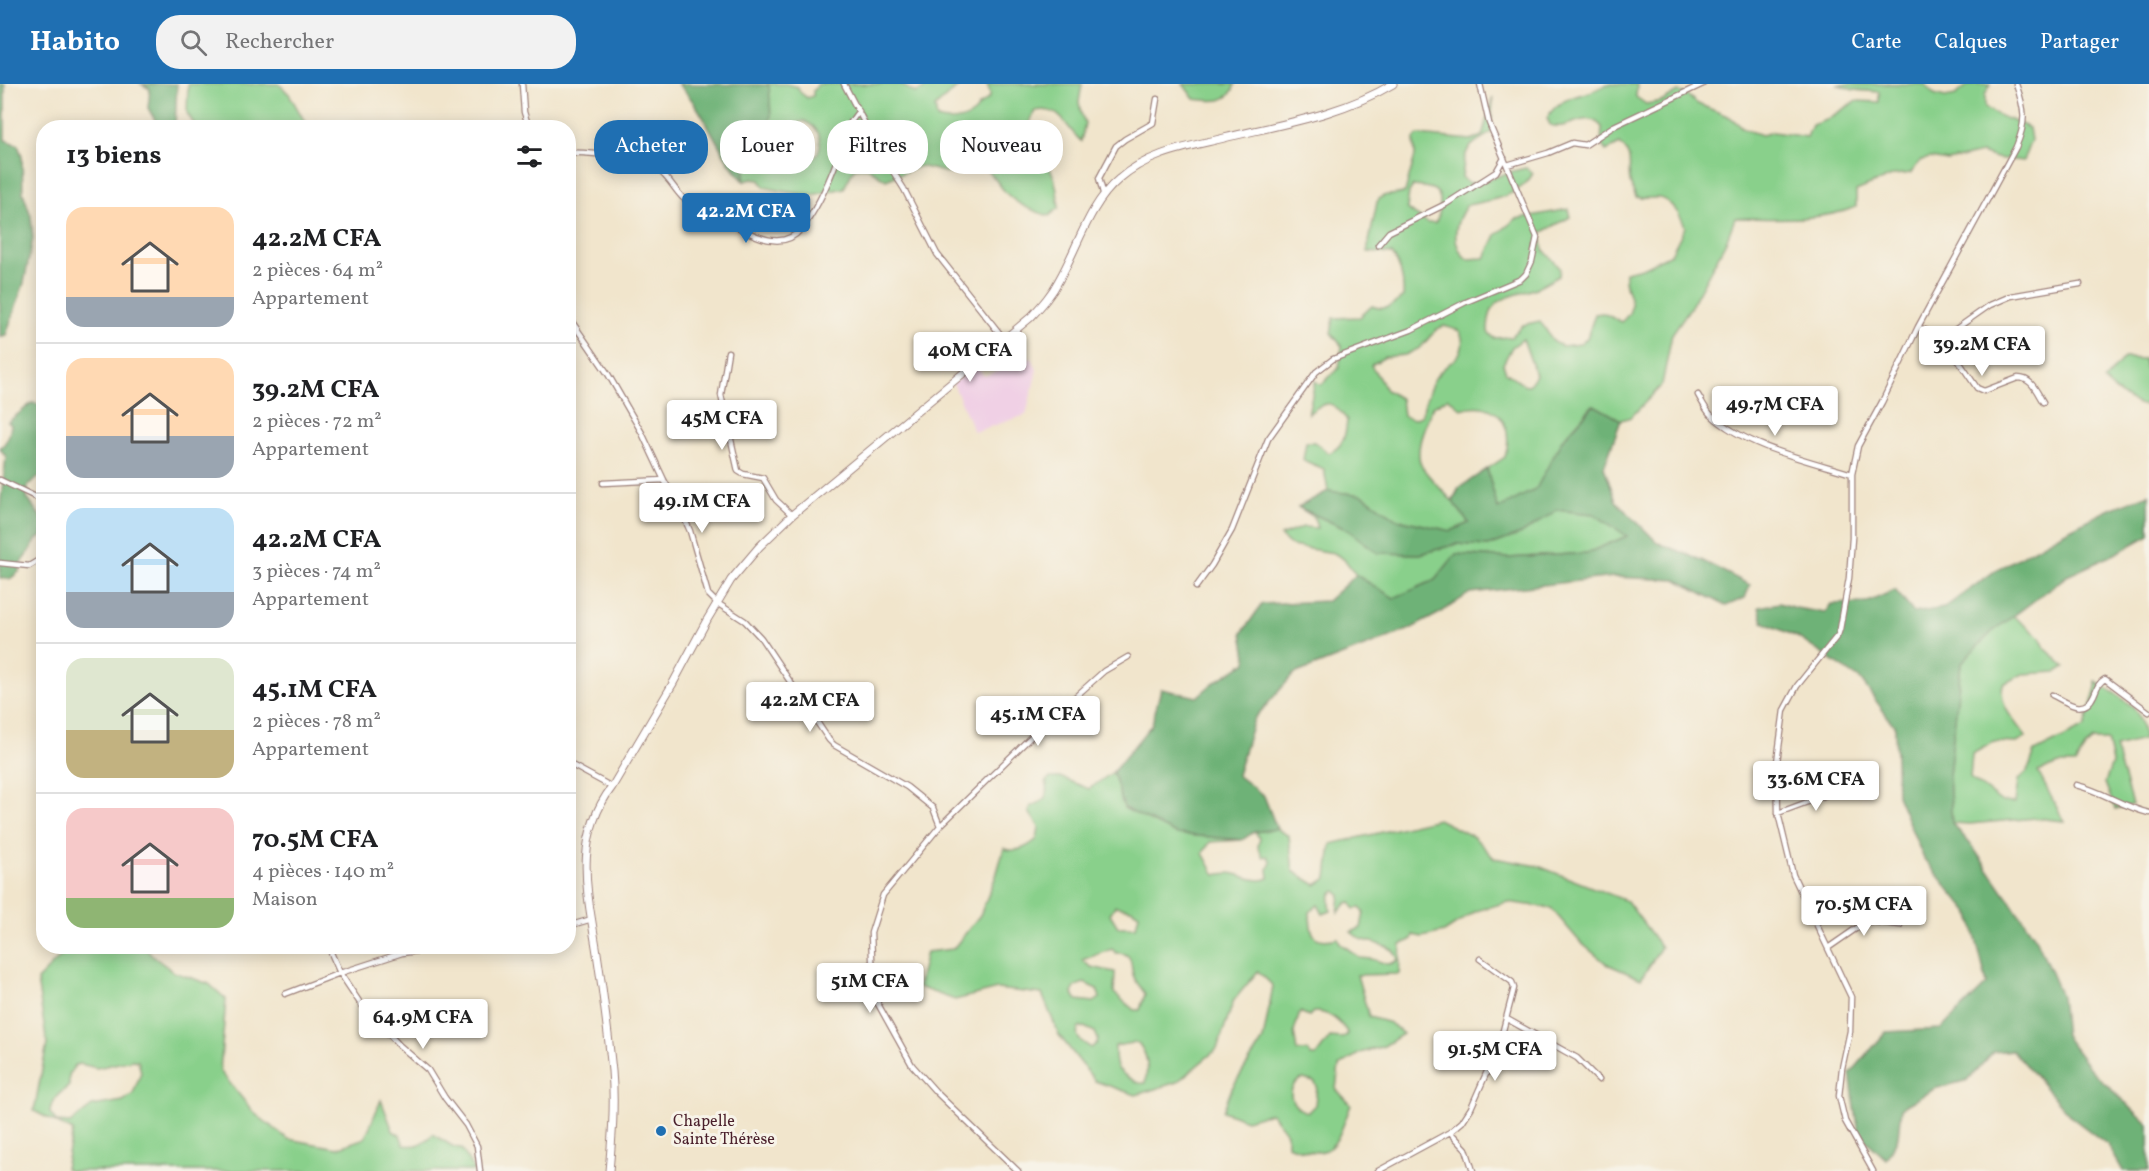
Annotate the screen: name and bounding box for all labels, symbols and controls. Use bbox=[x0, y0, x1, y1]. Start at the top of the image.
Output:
search box bbox=[156, 15, 576, 69]
text: Habito bbox=[30, 23, 120, 62]
icon: search bbox=[177, 26, 210, 59]
text: Rechercher bbox=[225, 27, 334, 58]
text: Carte bbox=[1851, 28, 1902, 57]
text: Calques bbox=[1935, 28, 2007, 57]
text: Partager bbox=[2040, 28, 2119, 57]
chip: Acheter bbox=[594, 120, 708, 174]
chip: Louer bbox=[720, 120, 815, 174]
chip: Filtres bbox=[827, 120, 928, 174]
chip: Nouveau bbox=[940, 120, 1063, 174]
text: 13 biens bbox=[66, 138, 162, 174]
icon: filters bbox=[513, 140, 546, 173]
pin: 42.2M CFA bbox=[677, 193, 815, 244]
text: 42.2M CFA bbox=[696, 198, 796, 226]
text: 42.2M CFA bbox=[252, 221, 381, 257]
icon: home bbox=[114, 231, 186, 303]
text: 2 pièces · 64 m² bbox=[252, 257, 383, 285]
text: Appartement bbox=[252, 285, 369, 313]
pin: 39.2M CFA bbox=[1913, 326, 2051, 377]
text: 39.2M CFA bbox=[1933, 331, 2031, 359]
pin: 40M CFA bbox=[915, 332, 1025, 383]
text: 40M CFA bbox=[927, 337, 1013, 365]
text: 39.2M CFA bbox=[252, 372, 379, 408]
icon: home bbox=[114, 382, 186, 454]
pin: 49.7M CFA bbox=[1706, 386, 1844, 437]
text: 49.7M CFA bbox=[1726, 391, 1824, 419]
pin: 45M CFA bbox=[667, 400, 777, 451]
text: 45M CFA bbox=[681, 405, 763, 433]
text: 2 pièces · 72 m² bbox=[252, 408, 382, 436]
text: Appartement bbox=[252, 436, 369, 464]
pin: 49.1M CFA bbox=[633, 483, 771, 534]
text: 49.1M CFA bbox=[653, 488, 751, 516]
text: 42.2M CFA bbox=[252, 522, 381, 558]
icon: home bbox=[114, 532, 186, 604]
text: 3 pièces · 74 m² bbox=[252, 558, 381, 586]
text: Appartement bbox=[252, 586, 369, 614]
text: 45.1M CFA bbox=[252, 672, 377, 708]
icon: home bbox=[114, 682, 186, 754]
pin: 42.2M CFA bbox=[741, 682, 879, 733]
text: 42.2M CFA bbox=[760, 687, 860, 715]
pin: 45.1M CFA bbox=[969, 696, 1107, 747]
text: 45.1M CFA bbox=[990, 701, 1086, 729]
text: 2 pièces · 78 m² bbox=[252, 708, 381, 736]
text: Appartement bbox=[252, 736, 369, 764]
pin: 33.6M CFA bbox=[1747, 761, 1885, 812]
text: 33.6M CFA bbox=[1767, 766, 1865, 794]
text: 70.5M CFA bbox=[252, 822, 378, 858]
icon: home bbox=[114, 832, 186, 904]
text: 4 pièces · 140 m² bbox=[252, 858, 394, 886]
text: Maison bbox=[252, 886, 318, 914]
pin: 70.5M CFA bbox=[1795, 886, 1933, 937]
text: 70.5M CFA bbox=[1815, 891, 1913, 919]
pin: 51M CFA bbox=[815, 963, 925, 1014]
text: 51M CFA bbox=[831, 968, 909, 996]
pin: 64.9M CFA bbox=[354, 999, 492, 1050]
text: 64.9M CFA bbox=[373, 1004, 473, 1032]
pin: 91.5M CFA bbox=[1426, 1031, 1564, 1082]
text: 91.5M CFA bbox=[1447, 1036, 1543, 1064]
place label: Chapelle Sainte Thérèse bbox=[673, 1111, 775, 1151]
marker: Chapelle Sainte Thérèse bbox=[654, 1124, 668, 1138]

